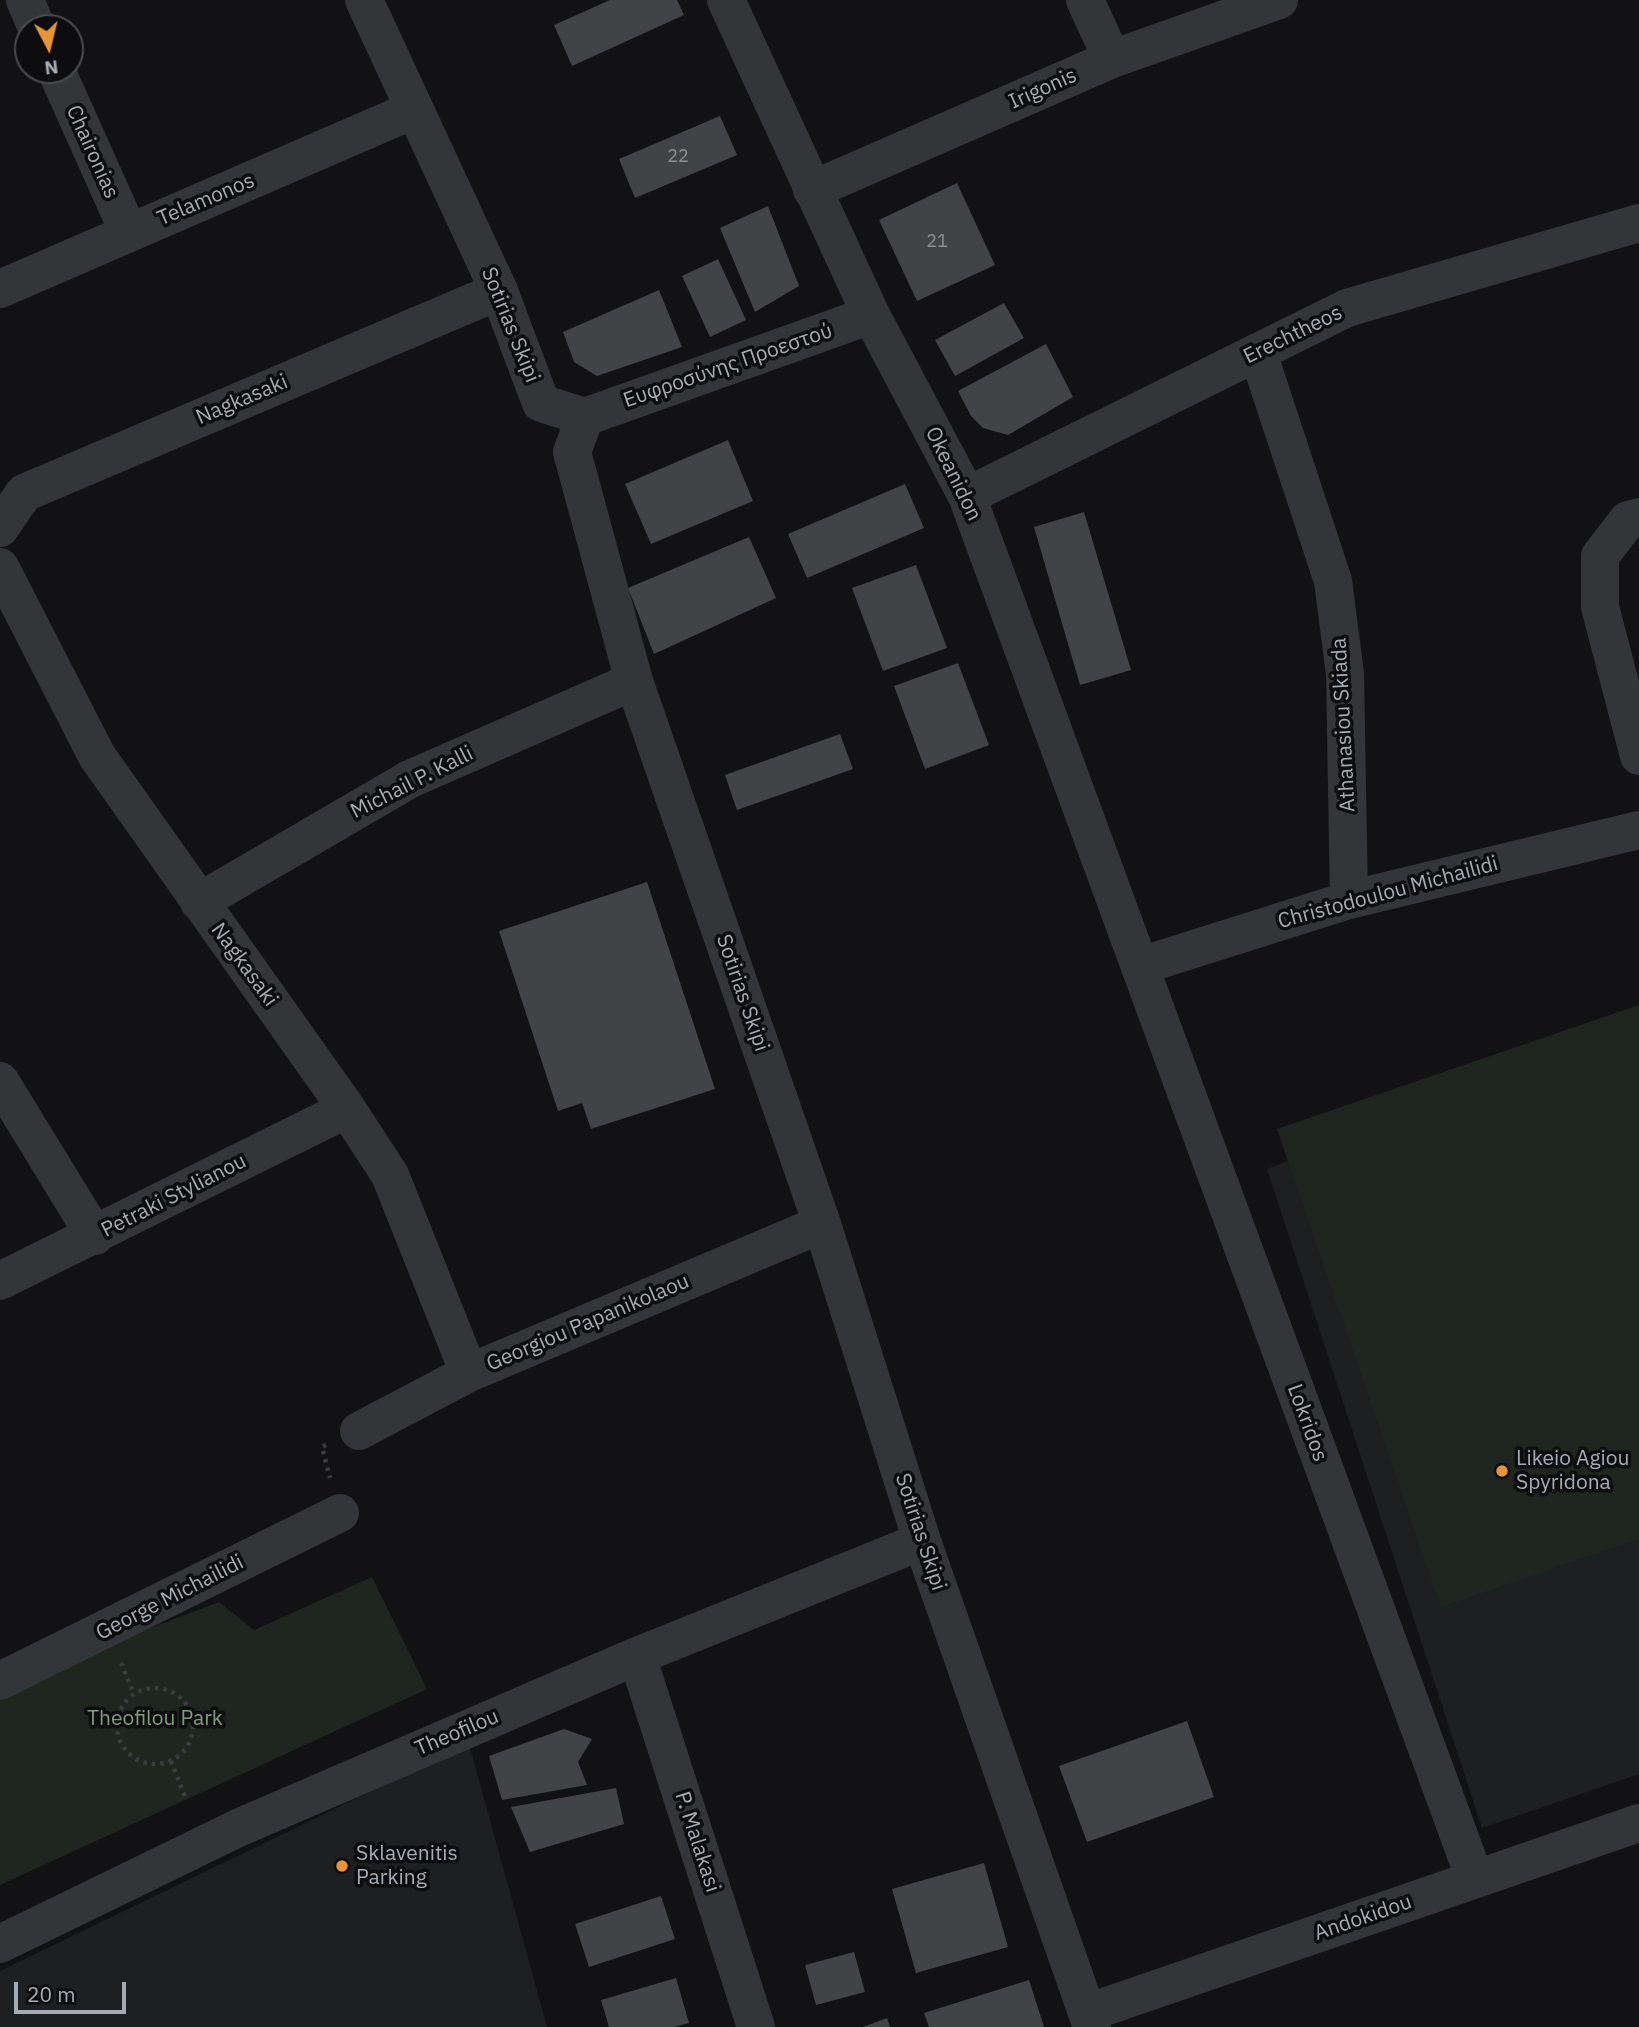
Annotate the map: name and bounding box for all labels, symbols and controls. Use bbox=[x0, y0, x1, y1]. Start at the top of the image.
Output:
north arrow bbox=[14, 14, 84, 84]
text: N bbox=[43, 55, 60, 81]
street label: Irigonis bbox=[1005, 63, 1081, 115]
street label: Chaironias bbox=[60, 101, 124, 203]
house number: 22 bbox=[667, 146, 689, 168]
street label: Telamonos bbox=[154, 168, 258, 232]
house number: 21 bbox=[926, 231, 948, 253]
street label: Sotirias Skipi bbox=[475, 264, 545, 386]
street label: Erechtheos bbox=[1240, 300, 1346, 370]
street label: Ευφροσύνης Προεστού bbox=[620, 318, 836, 414]
street label: Nagkasaki bbox=[192, 369, 292, 431]
street label: Okeanidon bbox=[919, 423, 987, 525]
street label: Athanasiou Skiada bbox=[1327, 637, 1361, 813]
street label: Michail P. Kalli bbox=[347, 741, 477, 825]
street label: Christodoulou Michailidi bbox=[1275, 851, 1501, 935]
street label: Nagkasaki bbox=[205, 918, 283, 1012]
street label: Sotirias Skipi bbox=[710, 931, 774, 1055]
street label: Petraki Stylianou bbox=[97, 1149, 251, 1243]
street label: Georgiou Papanikolaou bbox=[483, 1269, 693, 1377]
street label: Lokridos bbox=[1281, 1381, 1333, 1465]
place label: Likeio Agiou Spyridona bbox=[1516, 1446, 1629, 1496]
marker: Likeio Agiou Spyridona bbox=[1494, 1463, 1510, 1479]
street label: Sotirias Skipi bbox=[889, 1470, 951, 1594]
street label: George Michailidi bbox=[92, 1550, 248, 1646]
street label: Theofilou bbox=[411, 1704, 503, 1762]
park label: Theofilou Park bbox=[87, 1706, 223, 1732]
street label: P. Malakasi bbox=[669, 1789, 725, 1895]
place label: Sklavenitis Parking bbox=[356, 1841, 458, 1891]
marker: Sklavenitis Parking bbox=[334, 1858, 350, 1874]
street label: Andokidou bbox=[1311, 1890, 1415, 1946]
scale bar bbox=[18, 1968, 130, 2012]
text: 20 m bbox=[27, 1980, 76, 2008]

